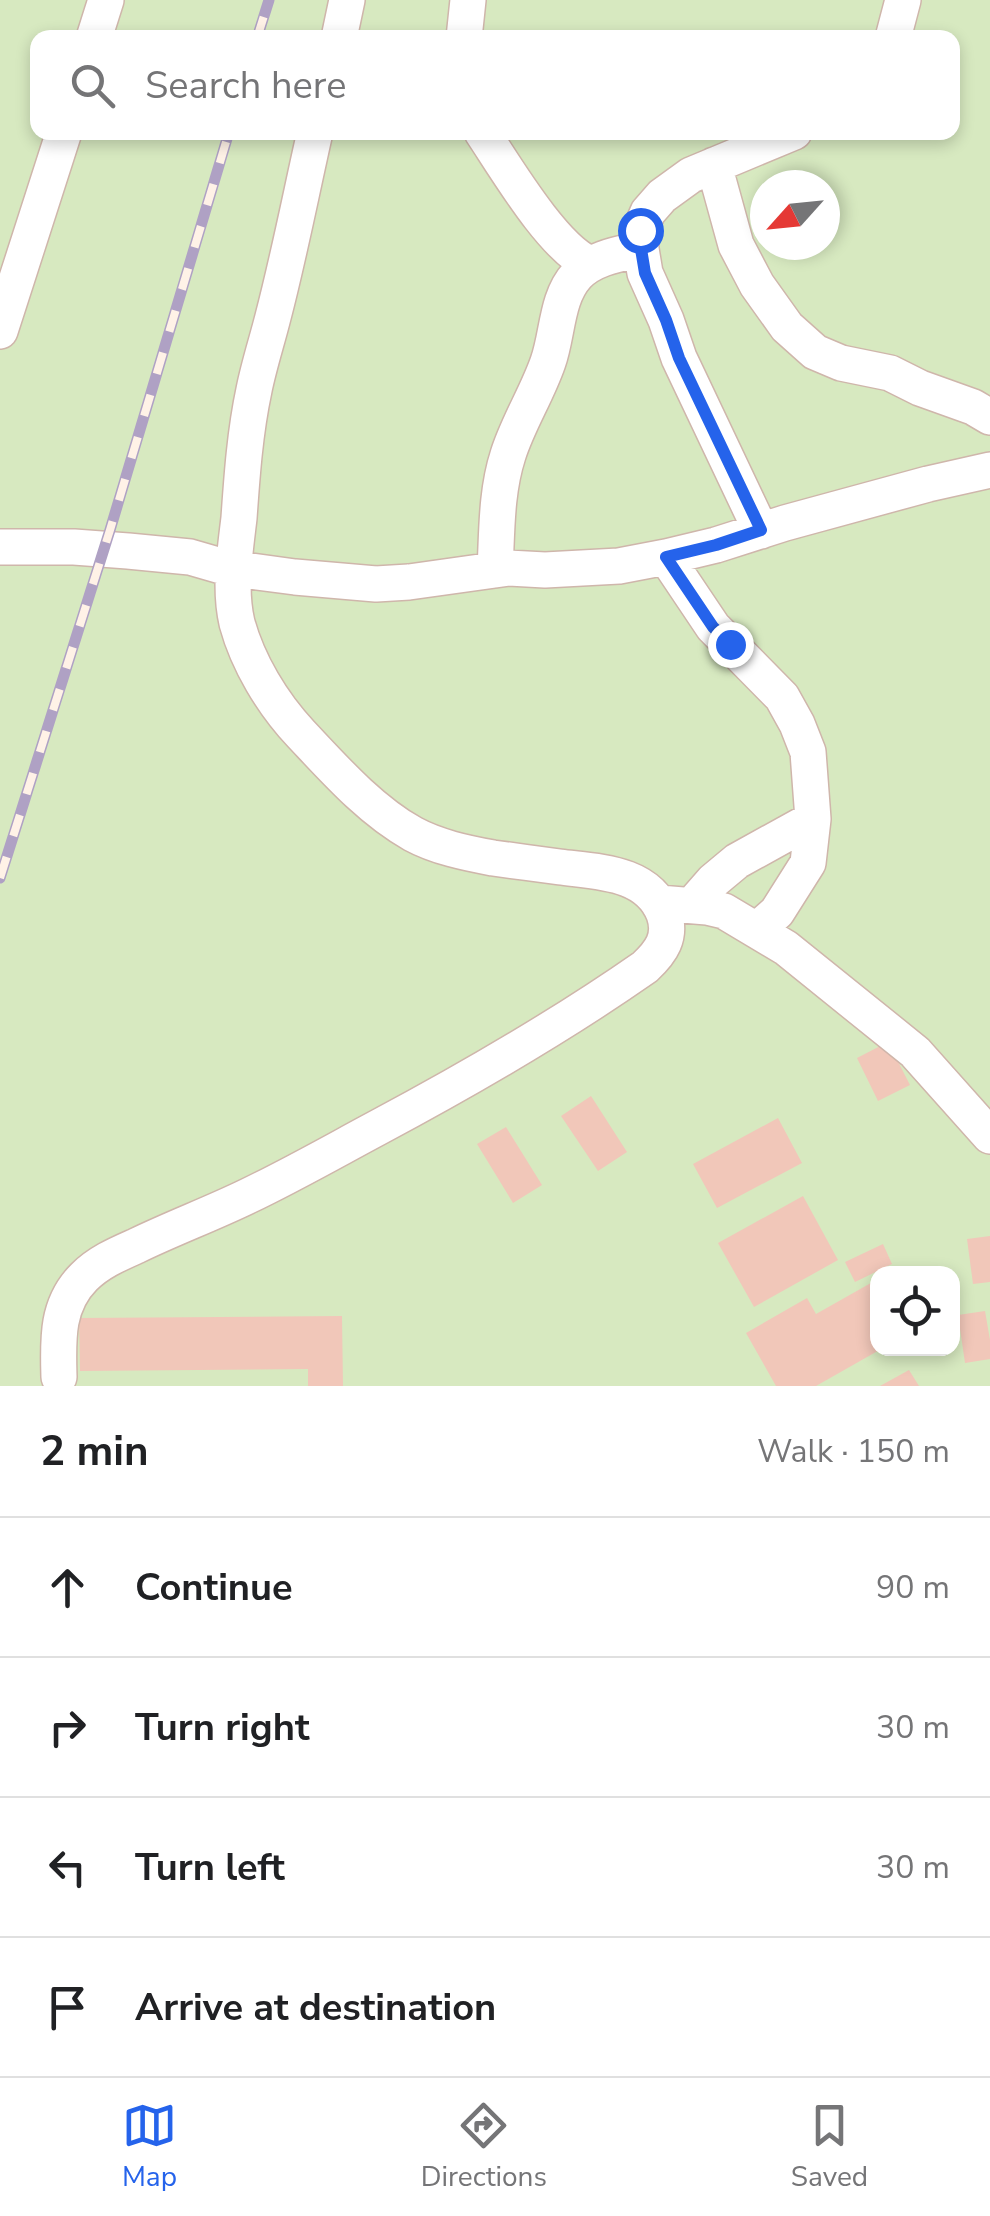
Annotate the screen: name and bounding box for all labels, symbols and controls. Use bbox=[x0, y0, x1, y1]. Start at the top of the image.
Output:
search box bbox=[30, 30, 960, 140]
icon: search bbox=[65, 58, 120, 113]
text: Search here bbox=[145, 60, 346, 111]
north arrow bbox=[750, 170, 840, 260]
route start bbox=[618, 208, 664, 254]
route end bbox=[708, 622, 754, 668]
map controls bbox=[870, 1266, 960, 1356]
button: locate bbox=[870, 1266, 960, 1356]
text: 2 min bbox=[40, 1423, 149, 1480]
text: Walk · 150 m bbox=[757, 1430, 950, 1473]
icon: ahead bbox=[40, 1560, 95, 1615]
text: Continue bbox=[135, 1562, 293, 1613]
text: 90 m bbox=[876, 1566, 950, 1609]
icon: right bbox=[40, 1700, 95, 1755]
text: Turn right bbox=[135, 1702, 310, 1753]
text: 30 m bbox=[876, 1706, 950, 1749]
icon: left bbox=[40, 1840, 95, 1895]
text: Turn left bbox=[135, 1842, 285, 1893]
text: 30 m bbox=[876, 1846, 950, 1889]
icon: arrive bbox=[40, 1980, 95, 2035]
text: Arrive at destination bbox=[135, 1982, 496, 2033]
tab: Map bbox=[122, 2098, 177, 2196]
tab: Directions bbox=[421, 2098, 547, 2196]
tab: Saved bbox=[791, 2098, 868, 2196]

